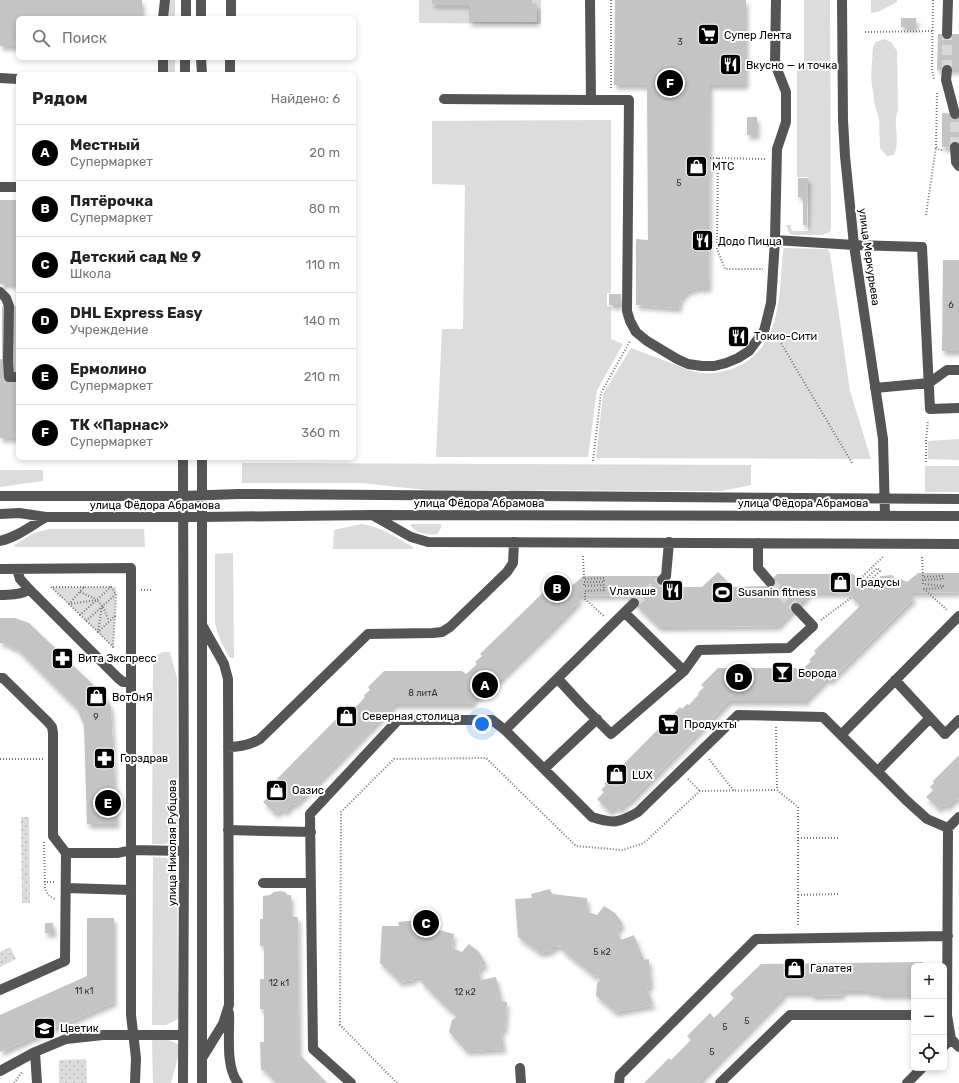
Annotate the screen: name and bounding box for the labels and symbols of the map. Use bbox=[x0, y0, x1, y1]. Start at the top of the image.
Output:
supermarket icon: Супер Лента bbox=[695, 22, 721, 48]
place label: Супер Лента bbox=[724, 29, 792, 42]
house number: 3 bbox=[677, 37, 683, 47]
restaurant icon: Вкусно — и точка bbox=[717, 52, 743, 78]
place label: Вкусно — и точка bbox=[746, 59, 837, 72]
pin: F bbox=[657, 68, 683, 98]
shop icon: МТС bbox=[683, 153, 709, 179]
place label: МТС bbox=[712, 160, 734, 173]
house number: 5 bbox=[676, 178, 682, 188]
street label: улица Меркурьева bbox=[856, 207, 882, 307]
restaurant icon: Додо Пицца bbox=[689, 228, 715, 254]
place label: Додо Пицца bbox=[718, 235, 782, 248]
house number: 6 bbox=[948, 300, 954, 310]
restaurant icon: Токио-Сити bbox=[725, 323, 751, 349]
place label: Токио-Сити bbox=[754, 330, 817, 343]
street label: улица Фёдора Абрамова bbox=[414, 497, 544, 510]
street label: улица Фёдора Абрамова bbox=[738, 497, 868, 510]
street label: улица Фёдора Абрамова bbox=[90, 499, 220, 512]
shop icon: Градусы bbox=[827, 569, 853, 595]
pin: B bbox=[544, 573, 570, 603]
place label: Градусы bbox=[856, 576, 900, 589]
restaurant icon: Vлаvаше bbox=[659, 578, 685, 604]
sports icon: Susanin fitness bbox=[710, 579, 736, 605]
place label: Vлаvаше bbox=[609, 585, 656, 598]
place label: Susanin fitness bbox=[738, 586, 816, 599]
pharmacy icon: Вита Экспресс bbox=[50, 645, 76, 671]
place label: Вита Экспресс bbox=[78, 652, 157, 665]
bar icon: Борода bbox=[770, 660, 796, 686]
pin: D bbox=[726, 662, 752, 692]
place label: Борода bbox=[798, 667, 837, 680]
pin: A bbox=[472, 670, 498, 700]
shop icon: ВотОнЯ bbox=[84, 684, 110, 710]
house number: 8 литА bbox=[408, 688, 438, 698]
place label: ВотОнЯ bbox=[112, 691, 153, 704]
shop icon: Северная столица bbox=[334, 703, 360, 729]
place label: Северная столица bbox=[362, 710, 460, 723]
supermarket icon: Продукты bbox=[655, 711, 681, 737]
house number: 9 bbox=[93, 712, 99, 722]
your location bbox=[472, 714, 492, 734]
place label: Продукты bbox=[684, 718, 737, 731]
pharmacy icon: Горздрав bbox=[92, 745, 118, 771]
place label: Горздрав bbox=[120, 752, 168, 765]
shop icon: LUX bbox=[603, 762, 629, 788]
place label: LUX bbox=[632, 769, 653, 782]
shop icon: Оазис bbox=[264, 777, 290, 803]
street label: улица Николая Рубцова bbox=[166, 780, 179, 906]
place label: Оазис bbox=[292, 784, 324, 797]
pin: E bbox=[95, 788, 121, 818]
pin: C bbox=[413, 908, 439, 938]
house number: 5 к2 bbox=[593, 947, 611, 957]
shop icon: Галатея bbox=[781, 955, 807, 981]
place label: Галатея bbox=[810, 962, 852, 975]
house number: 12 к1 bbox=[269, 978, 289, 988]
house number: 11 к1 bbox=[75, 986, 93, 996]
house number: 12 к2 bbox=[454, 987, 476, 997]
school or university icon: Цветик bbox=[32, 1015, 58, 1041]
house number: 5 bbox=[744, 1016, 750, 1026]
place label: Цветик bbox=[60, 1022, 99, 1035]
house number: 5 bbox=[722, 1022, 728, 1032]
house number: 5 bbox=[709, 1047, 715, 1057]

